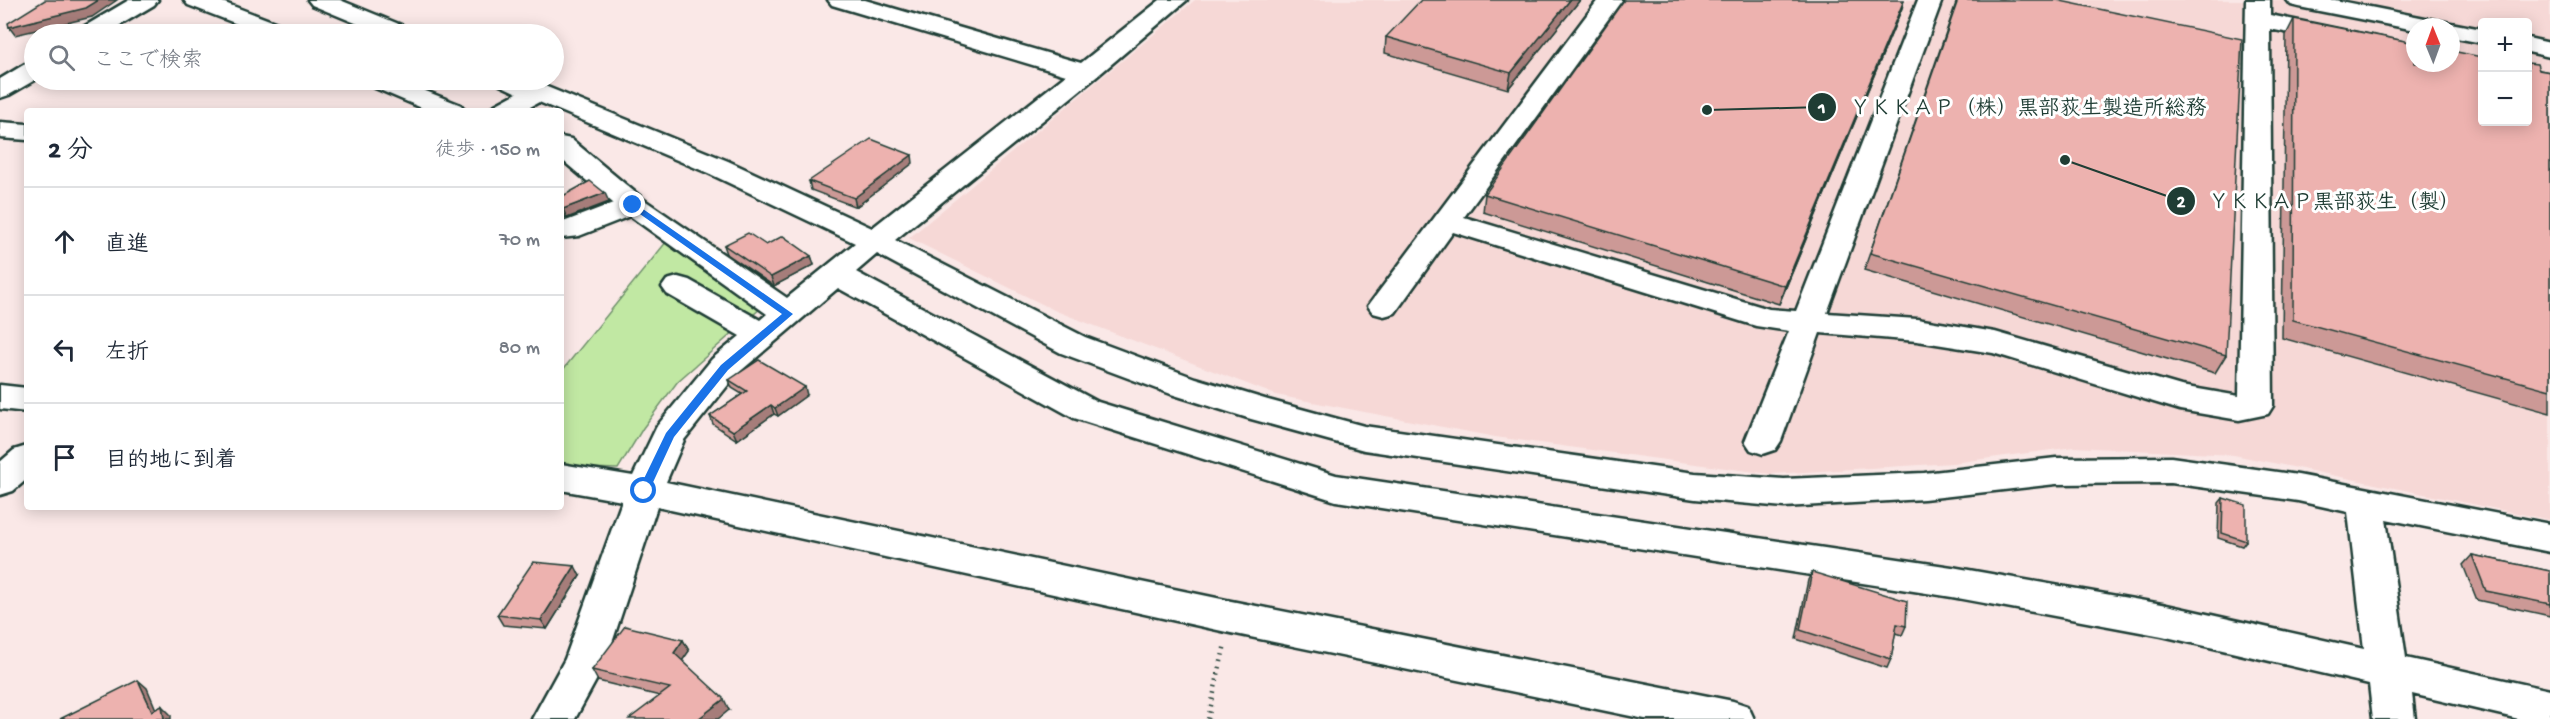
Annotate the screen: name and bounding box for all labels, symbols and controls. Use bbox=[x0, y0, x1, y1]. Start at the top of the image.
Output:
north arrow bbox=[2406, 18, 2460, 72]
map controls bbox=[2478, 18, 2532, 126]
button: + bbox=[2478, 18, 2532, 72]
search box bbox=[24, 24, 564, 90]
icon: search bbox=[45, 41, 78, 74]
text: ここで検索 bbox=[93, 49, 203, 75]
button: − bbox=[2478, 72, 2532, 126]
callout: ＹＫＫＡＰ（株）黒部荻生製造所総務 bbox=[1807, 87, 2218, 126]
text: ＹＫＫＡＰ（株）黒部荻生製造所総務 bbox=[1850, 96, 2207, 123]
text: 1 bbox=[1817, 99, 1826, 120]
text: 2 分 bbox=[48, 137, 93, 168]
text: 徒歩 · 150 m bbox=[435, 140, 540, 163]
callout: ＹＫＫＡＰ黒部荻生（製） bbox=[2166, 181, 2472, 220]
text: ＹＫＫＡＰ黒部荻生（製） bbox=[2208, 190, 2460, 217]
route end bbox=[619, 191, 645, 217]
text: 2 bbox=[2177, 193, 2186, 214]
icon: ahead bbox=[48, 225, 81, 258]
text: 70 m bbox=[499, 230, 540, 253]
text: 直進 bbox=[105, 233, 149, 259]
icon: left bbox=[48, 333, 81, 366]
text: 80 m bbox=[499, 338, 540, 361]
text: 左折 bbox=[105, 341, 149, 367]
icon: arrive bbox=[48, 441, 81, 474]
text: 目的地に到着 bbox=[105, 449, 237, 475]
route start bbox=[630, 477, 656, 503]

